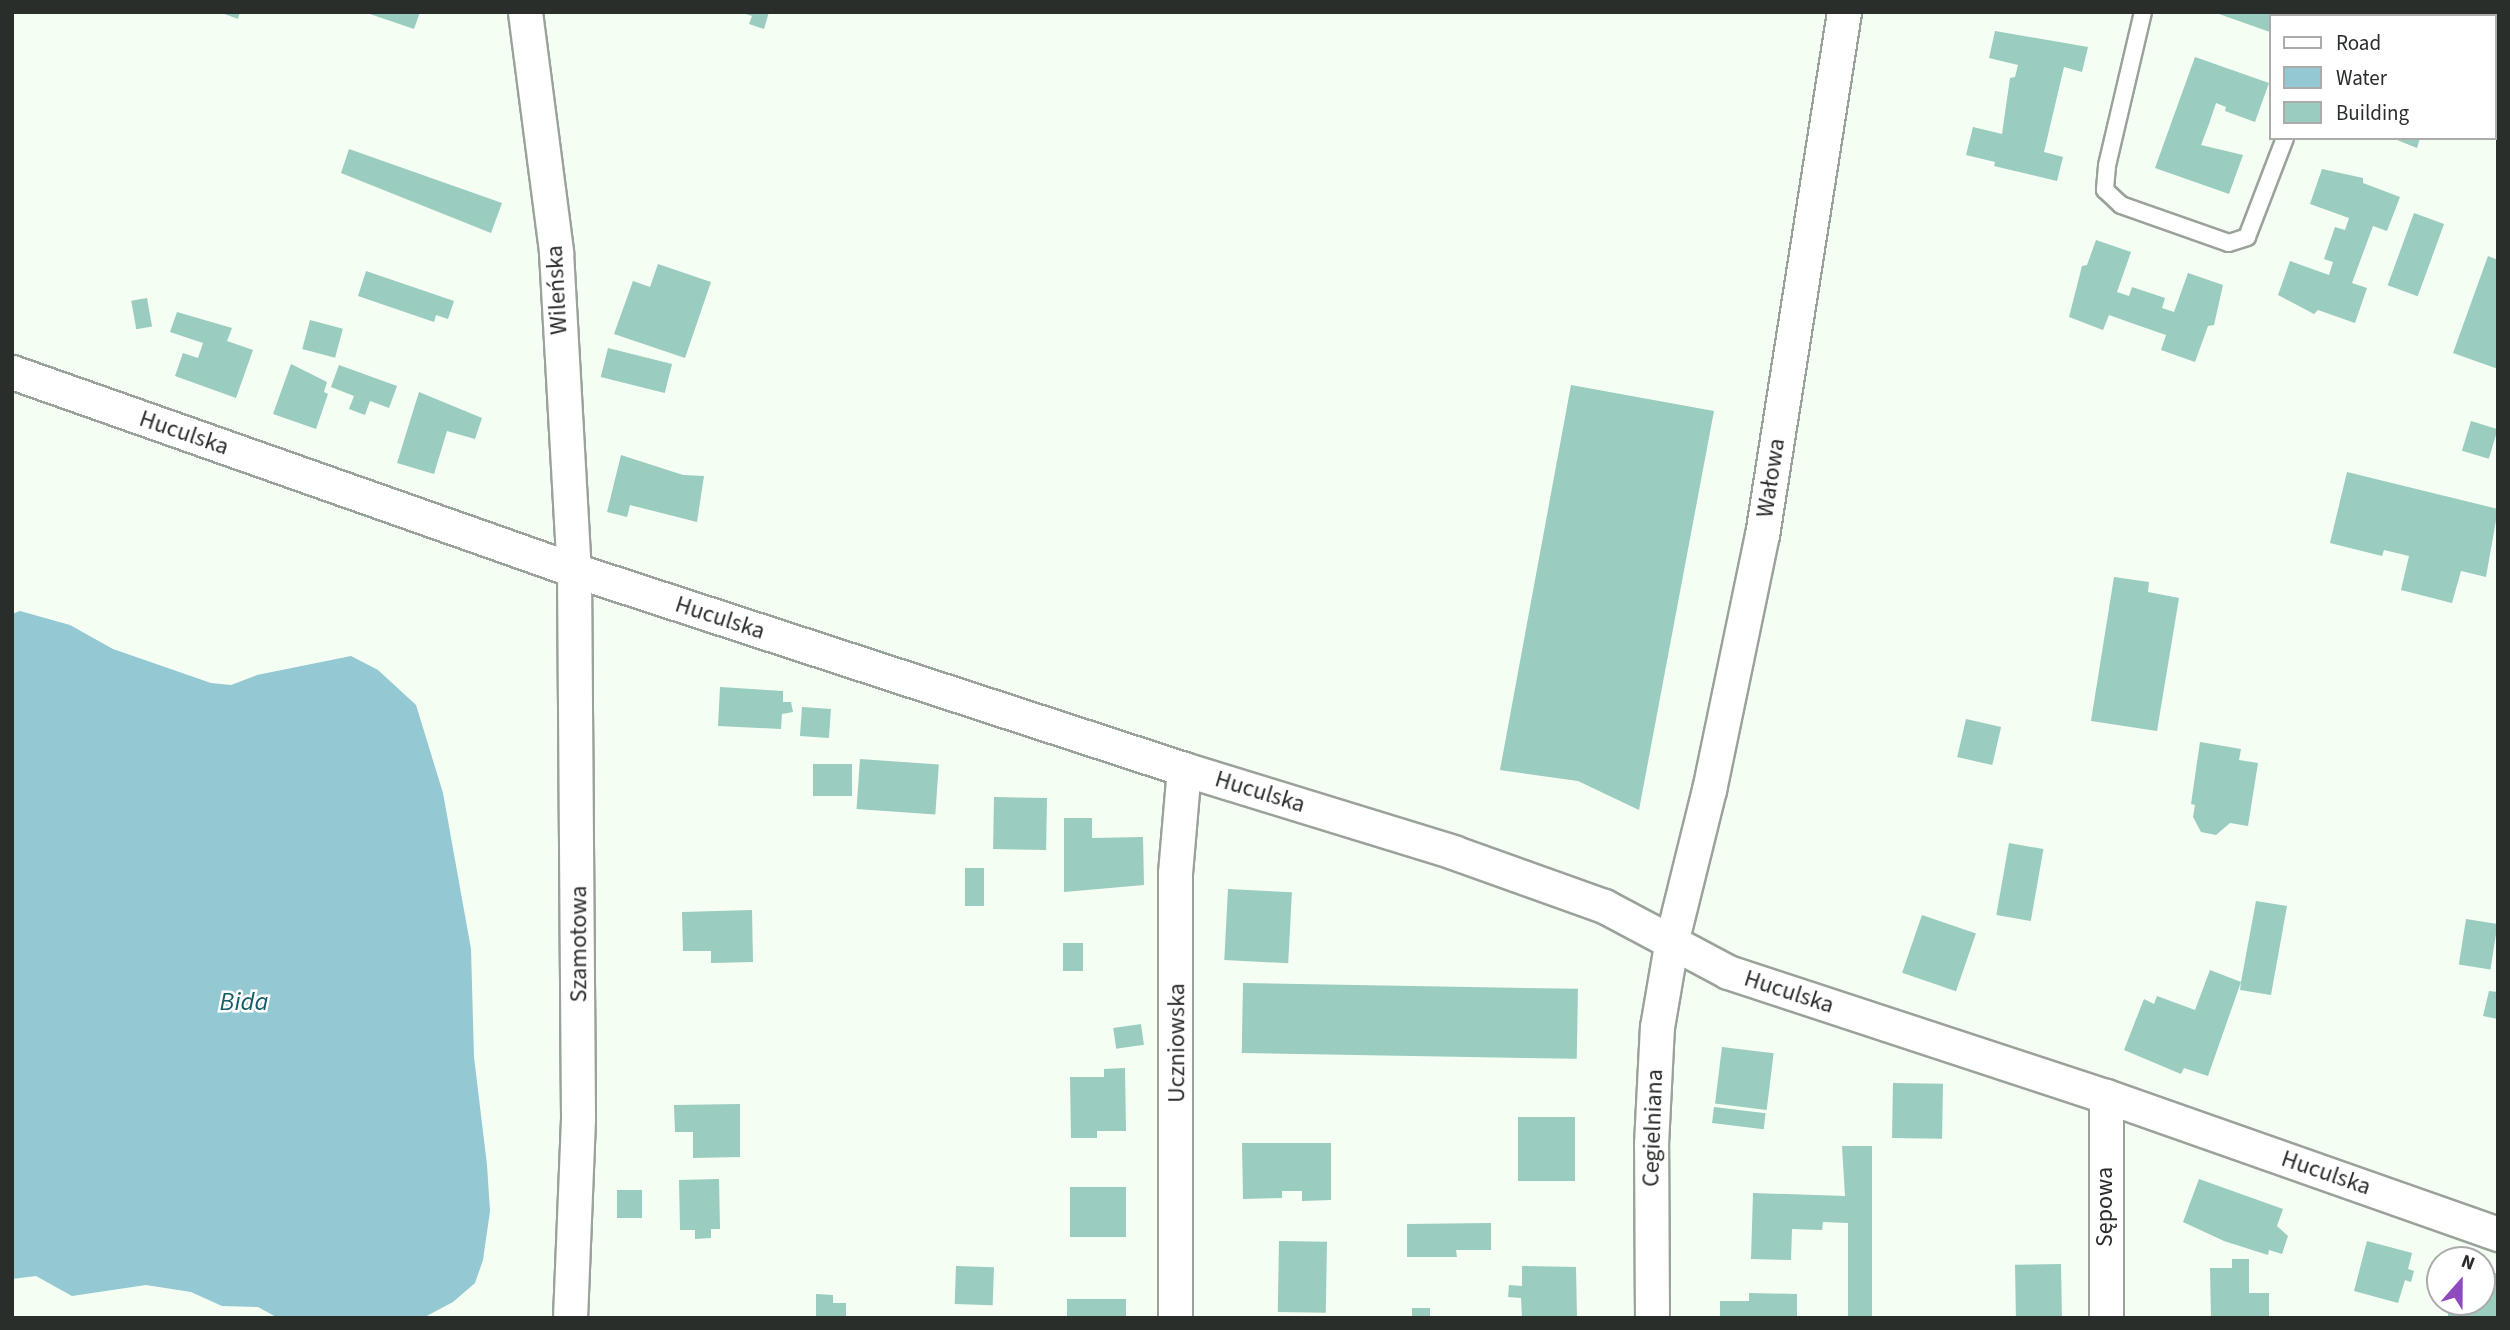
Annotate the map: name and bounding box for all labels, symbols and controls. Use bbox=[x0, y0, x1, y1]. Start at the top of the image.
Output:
legend bbox=[2268, 14, 2496, 140]
text: Road bbox=[2336, 28, 2381, 58]
text: Water bbox=[2336, 63, 2387, 93]
text: Building bbox=[2336, 98, 2409, 128]
street label: Wileńska bbox=[540, 244, 574, 336]
street label: Huculska bbox=[136, 404, 232, 462]
street label: Wałowa bbox=[1751, 436, 1791, 520]
street label: Huculska bbox=[672, 590, 768, 646]
street label: Huculska bbox=[1212, 765, 1308, 819]
street label: Szamotowa bbox=[565, 886, 593, 1002]
street label: Huculska bbox=[1741, 964, 1837, 1020]
street label: Uczniowska bbox=[1163, 983, 1191, 1103]
water label: Bida bbox=[220, 986, 268, 1018]
street label: Cegielniana bbox=[1637, 1069, 1669, 1187]
street label: Huculska bbox=[2278, 1144, 2374, 1202]
street label: Sępowa bbox=[2091, 1167, 2119, 1247]
north arrow bbox=[2426, 1246, 2496, 1316]
text: N bbox=[2457, 1248, 2479, 1278]

